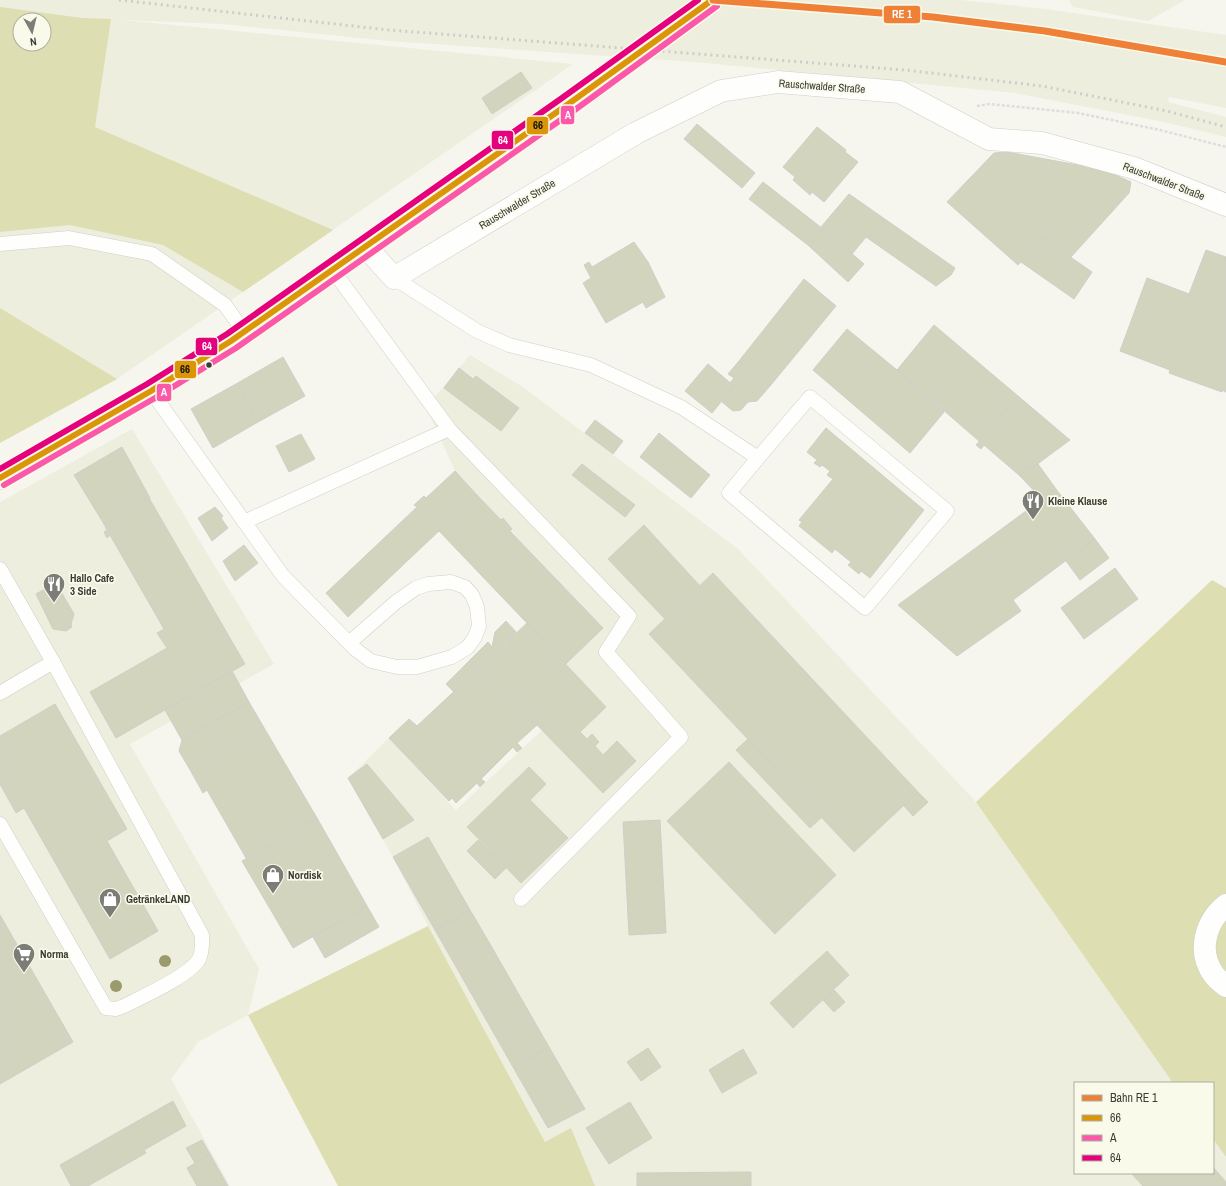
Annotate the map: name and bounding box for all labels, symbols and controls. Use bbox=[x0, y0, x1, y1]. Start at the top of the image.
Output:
line badge: RE 1 bbox=[883, 5, 921, 24]
text: RE 1 bbox=[892, 7, 912, 21]
north arrow bbox=[12, 12, 52, 52]
text: N bbox=[29, 35, 38, 49]
street label: Rauschwalder Straße bbox=[778, 76, 866, 96]
line badge: A bbox=[560, 105, 575, 125]
text: A bbox=[565, 108, 572, 122]
line badge: 66 bbox=[526, 116, 549, 135]
text: 66 bbox=[533, 118, 543, 132]
line badge: 64 bbox=[491, 130, 514, 150]
text: 64 bbox=[498, 133, 508, 147]
street label: Rauschwalder Straße bbox=[1121, 159, 1207, 203]
street label: Rauschwalder Straße bbox=[476, 176, 558, 232]
line badge: 64 bbox=[195, 337, 218, 356]
text: 64 bbox=[202, 339, 212, 353]
line badge: 66 bbox=[174, 360, 197, 379]
unlabelled marker bbox=[204, 360, 214, 370]
text: 66 bbox=[180, 362, 190, 376]
line badge: A bbox=[156, 383, 172, 402]
text: A bbox=[161, 385, 168, 399]
restaurant icon: Kleine Klause bbox=[1020, 488, 1046, 521]
place label: Kleine Klause bbox=[1048, 494, 1107, 508]
restaurant icon: Hallo Cafe 3 Side bbox=[41, 571, 67, 604]
place label: Hallo Cafe 3 Side bbox=[70, 571, 114, 598]
shop icon: Nordisk bbox=[260, 862, 286, 895]
place label: Nordisk bbox=[288, 868, 323, 882]
shop icon: GetränkeLAND bbox=[97, 886, 123, 919]
place label: GetränkeLAND bbox=[126, 892, 191, 906]
supermarket icon: Norma bbox=[11, 941, 37, 974]
place label: Norma bbox=[40, 947, 69, 961]
legend bbox=[1074, 1082, 1214, 1174]
text: Bahn RE 1 bbox=[1110, 1090, 1158, 1106]
text: 66 bbox=[1110, 1110, 1121, 1126]
text: A bbox=[1109, 1130, 1117, 1146]
text: 64 bbox=[1110, 1150, 1121, 1166]

